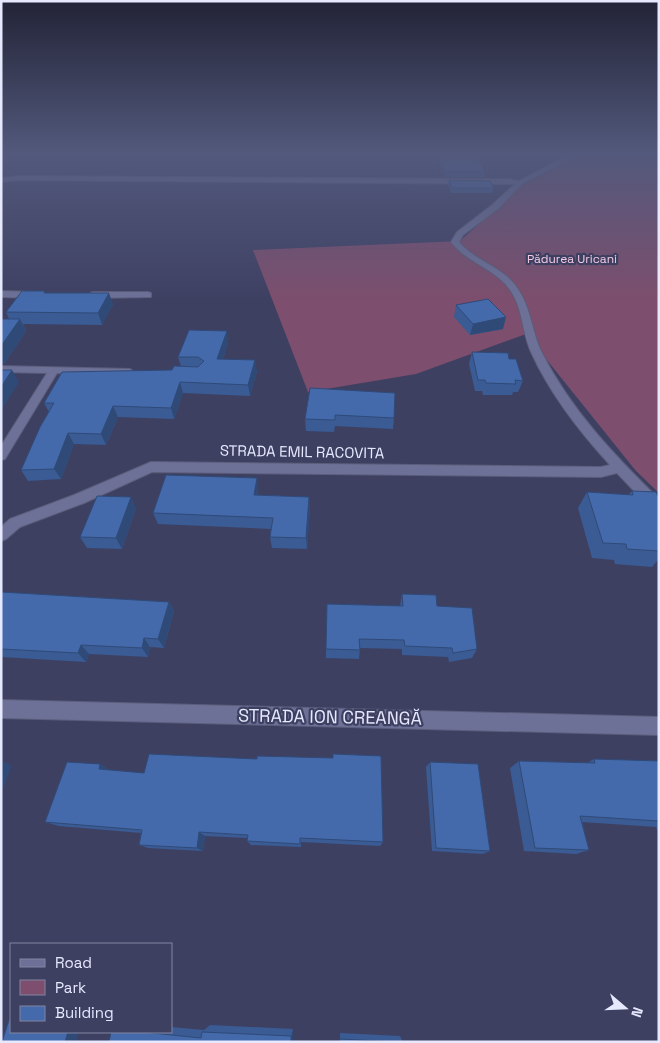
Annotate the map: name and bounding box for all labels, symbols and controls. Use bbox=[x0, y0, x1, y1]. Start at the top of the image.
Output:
park label: Pădurea Uricani bbox=[527, 251, 617, 267]
street label: STRADA EMIL RACOVITA bbox=[220, 441, 385, 462]
street label: STRADA ION CREANGĂ bbox=[238, 703, 422, 730]
legend bbox=[10, 943, 172, 1033]
text: Road bbox=[55, 953, 92, 972]
text: Park bbox=[55, 978, 86, 997]
north arrow bbox=[600, 983, 650, 1033]
text: Building bbox=[55, 1003, 114, 1022]
text: N bbox=[627, 1005, 647, 1020]

